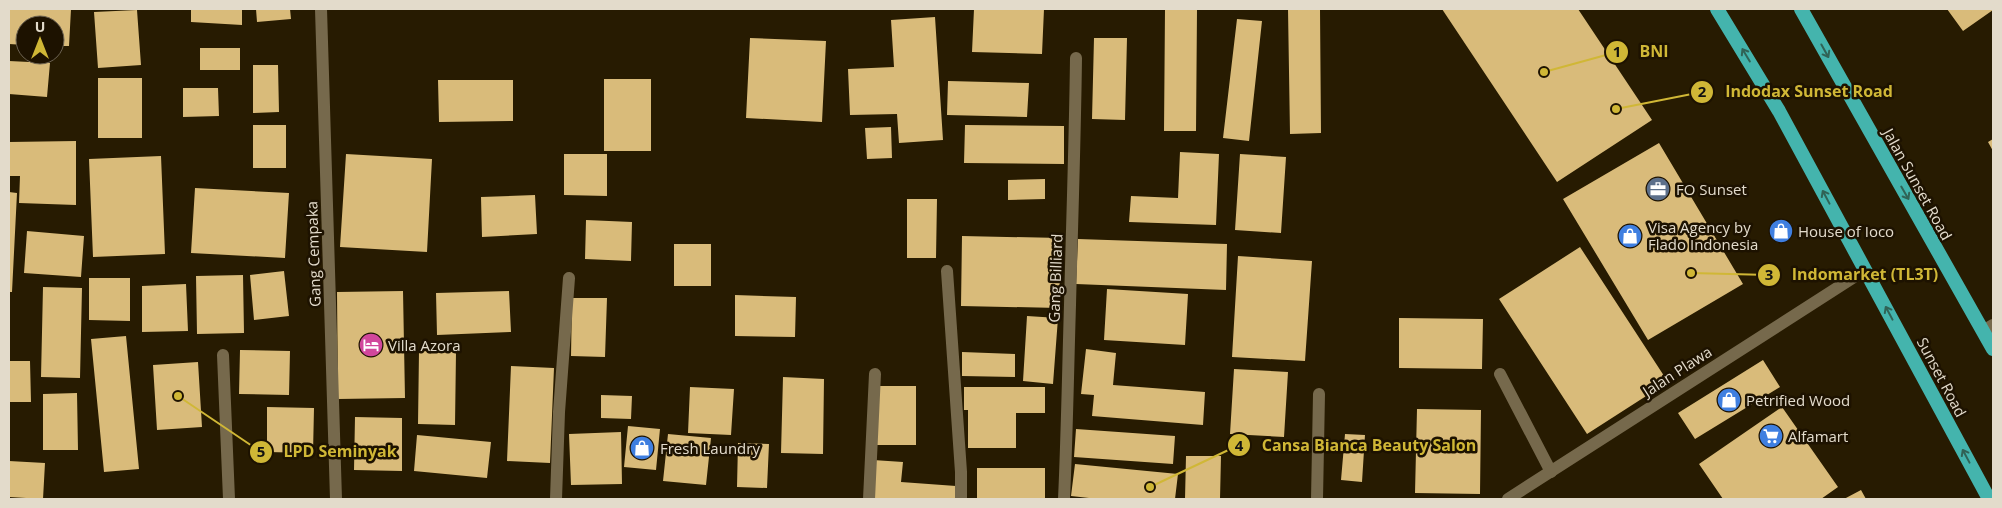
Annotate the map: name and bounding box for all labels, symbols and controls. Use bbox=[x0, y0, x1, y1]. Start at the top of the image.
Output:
north arrow bbox=[15, 15, 65, 65]
text: U bbox=[35, 17, 45, 36]
callout: BNI bbox=[1605, 36, 1679, 67]
text: BNI bbox=[1639, 40, 1669, 62]
text: 1 bbox=[1613, 41, 1621, 61]
one-way arrow bbox=[1820, 44, 1830, 59]
one-way arrow bbox=[1740, 49, 1750, 63]
callout: Indodax Sunset Road bbox=[1690, 76, 1903, 107]
text: Indodax Sunset Road bbox=[1725, 80, 1893, 102]
text: 2 bbox=[1698, 81, 1707, 101]
street label: Jalan Sunset Road bbox=[1878, 123, 1957, 243]
office icon: FO Sunset bbox=[1645, 176, 1671, 202]
place label: FO Sunset bbox=[1676, 179, 1747, 199]
one-way arrow bbox=[1900, 185, 1910, 200]
one-way arrow bbox=[1820, 190, 1830, 204]
street label: Gang Cempaka bbox=[301, 201, 325, 307]
place label: Visa Agency by Flado Indonesia bbox=[1648, 217, 1758, 254]
shop icon: House of Ioco bbox=[1768, 218, 1794, 244]
place label: House of Ioco bbox=[1798, 221, 1894, 241]
shop icon: Visa Agency by Flado Indonesia bbox=[1617, 223, 1643, 249]
street label: Gang Billiard bbox=[1043, 233, 1067, 323]
callout: Indomarket (TL3T) bbox=[1757, 259, 1948, 290]
text: Indomarket (TL3T) bbox=[1792, 263, 1938, 285]
text: 3 bbox=[1765, 264, 1773, 284]
one-way arrow bbox=[1884, 306, 1894, 321]
hotel icon: Villa Azora bbox=[358, 332, 384, 358]
street label: Sunset Road bbox=[1913, 334, 1971, 420]
place label: Villa Azora bbox=[388, 335, 461, 355]
street label: Jalan Plawa bbox=[1637, 341, 1715, 402]
shop icon: Petrified Wood bbox=[1716, 387, 1742, 413]
place label: Petrified Wood bbox=[1746, 390, 1850, 410]
supermarket icon: Alfamart bbox=[1758, 423, 1784, 449]
place label: Alfamart bbox=[1788, 426, 1848, 446]
callout: Cansa Bianca Beauty Salon bbox=[1227, 430, 1486, 461]
text: Cansa Bianca Beauty Salon bbox=[1262, 434, 1476, 456]
shop icon: Fresh Laundry bbox=[629, 435, 655, 461]
text: 4 bbox=[1235, 435, 1244, 455]
callout: LPD Seminyak bbox=[248, 436, 406, 467]
place label: Fresh Laundry bbox=[660, 438, 760, 458]
text: LPD Seminyak bbox=[283, 440, 397, 462]
text: 5 bbox=[257, 441, 265, 461]
one-way arrow bbox=[1961, 449, 1971, 464]

